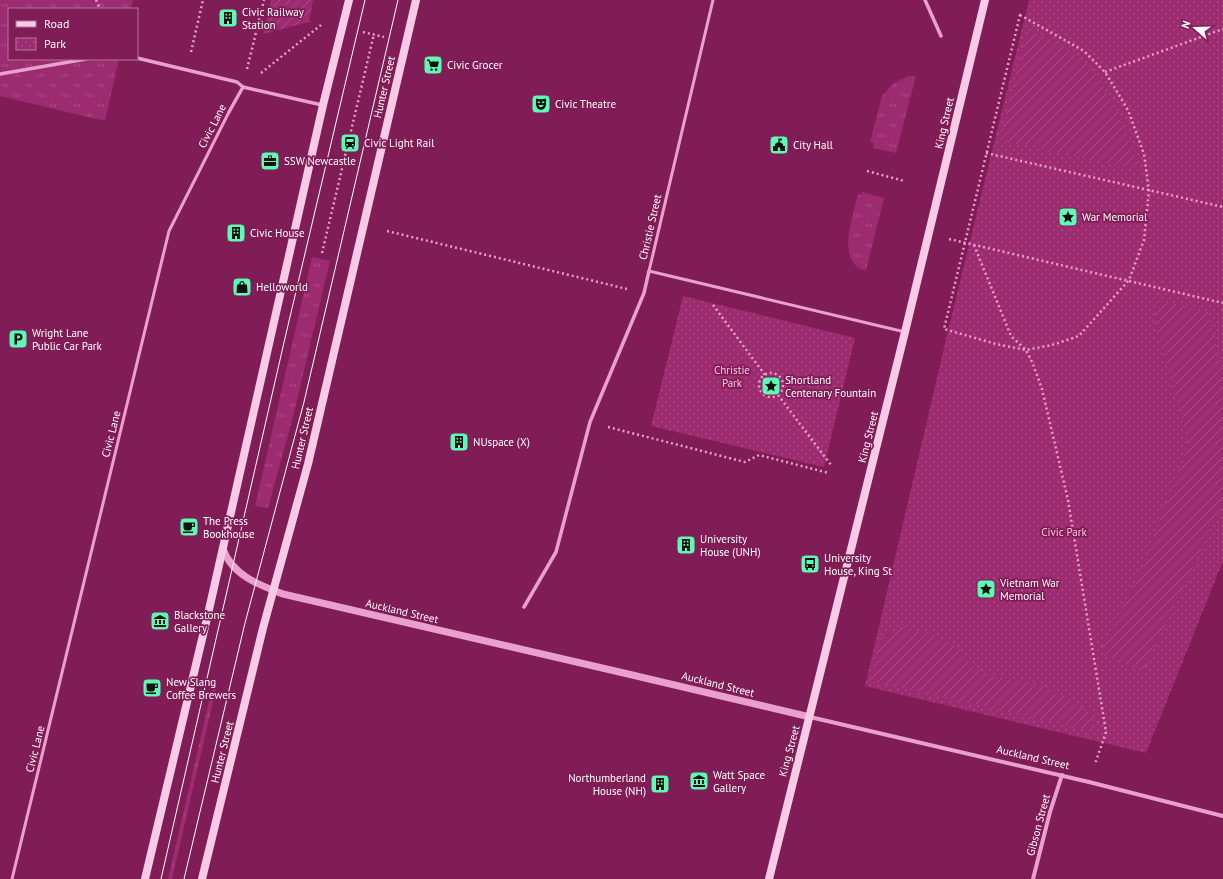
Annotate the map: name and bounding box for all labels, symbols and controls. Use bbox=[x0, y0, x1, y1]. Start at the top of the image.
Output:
place label: Civic Railway Station bbox=[242, 5, 305, 32]
building icon: Civic Railway Station bbox=[217, 7, 239, 29]
legend bbox=[8, 8, 138, 60]
north arrow bbox=[1175, 8, 1215, 48]
text: Road bbox=[44, 16, 69, 31]
text: N bbox=[1178, 19, 1193, 30]
text: Park bbox=[44, 36, 66, 51]
street label: Hunter Street bbox=[370, 54, 398, 119]
supermarket icon: Civic Grocer bbox=[422, 54, 444, 76]
place label: Civic Grocer bbox=[447, 58, 503, 72]
theatre icon: Civic Theatre bbox=[530, 93, 552, 115]
street label: King Street bbox=[931, 96, 957, 150]
place label: Civic Theatre bbox=[555, 97, 616, 111]
street label: Civic Lane bbox=[195, 101, 229, 150]
station icon: Civic Light Rail bbox=[339, 132, 361, 154]
public building icon: City Hall bbox=[768, 134, 790, 156]
place label: Civic Light Rail bbox=[364, 136, 435, 150]
place label: City Hall bbox=[793, 138, 834, 152]
office icon: SSW Newcastle bbox=[259, 150, 281, 172]
place label: SSW Newcastle bbox=[284, 154, 356, 168]
street label: Christie Street bbox=[636, 193, 664, 261]
place icon: War Memorial bbox=[1057, 206, 1079, 228]
place label: War Memorial bbox=[1082, 210, 1148, 224]
building icon: Civic House bbox=[225, 222, 247, 244]
place label: Civic House bbox=[250, 226, 305, 240]
shop icon: Helloworld bbox=[231, 276, 253, 298]
place label: Helloworld bbox=[256, 280, 308, 294]
place label: Wright Lane Public Car Park bbox=[32, 326, 103, 353]
parking icon: Wright Lane Public Car Park bbox=[7, 328, 29, 350]
park label: Christie Park bbox=[714, 363, 750, 390]
place label: Shortland Centenary Fountain bbox=[785, 373, 876, 400]
place icon: Shortland Centenary Fountain bbox=[760, 375, 782, 397]
street label: Hunter Street bbox=[288, 405, 316, 470]
street label: Civic Lane bbox=[98, 409, 124, 459]
street label: King Street bbox=[855, 410, 881, 464]
building icon: NUspace (X) bbox=[448, 431, 470, 453]
place label: NUspace (X) bbox=[473, 435, 530, 449]
place label: The Press Bookhouse bbox=[203, 514, 255, 541]
cafe icon: The Press Bookhouse bbox=[178, 516, 200, 538]
park label: Civic Park bbox=[1041, 525, 1087, 539]
place label: University House (UNH) bbox=[700, 532, 761, 559]
building icon: University House (UNH) bbox=[675, 534, 697, 556]
place label: University House, King St bbox=[824, 551, 892, 578]
bus stop icon: University House, King St bbox=[799, 553, 821, 575]
place label: Vietnam War Memorial bbox=[999, 576, 1060, 603]
place icon: Vietnam War Memorial bbox=[975, 578, 997, 600]
street label: Auckland Street bbox=[364, 596, 440, 626]
place label: Blackstone Gallery bbox=[174, 608, 225, 635]
museum icon: Blackstone Gallery bbox=[149, 610, 171, 632]
street label: Auckland Street bbox=[680, 668, 756, 700]
place label: New Slang Coffee Brewers bbox=[166, 675, 236, 702]
cafe icon: New Slang Coffee Brewers bbox=[141, 677, 163, 699]
street label: Hunter Street bbox=[208, 719, 237, 784]
street label: Civic Lane bbox=[22, 724, 48, 774]
street label: King Street bbox=[775, 724, 803, 778]
street label: Auckland Street bbox=[995, 742, 1071, 772]
place label: Watt Space Gallery bbox=[713, 768, 765, 795]
museum icon: Watt Space Gallery bbox=[688, 770, 710, 792]
place label: Northumberland House (NH) bbox=[568, 771, 646, 798]
building icon: Northumberland House (NH) bbox=[649, 773, 671, 795]
street label: Gibson Street bbox=[1023, 792, 1053, 857]

